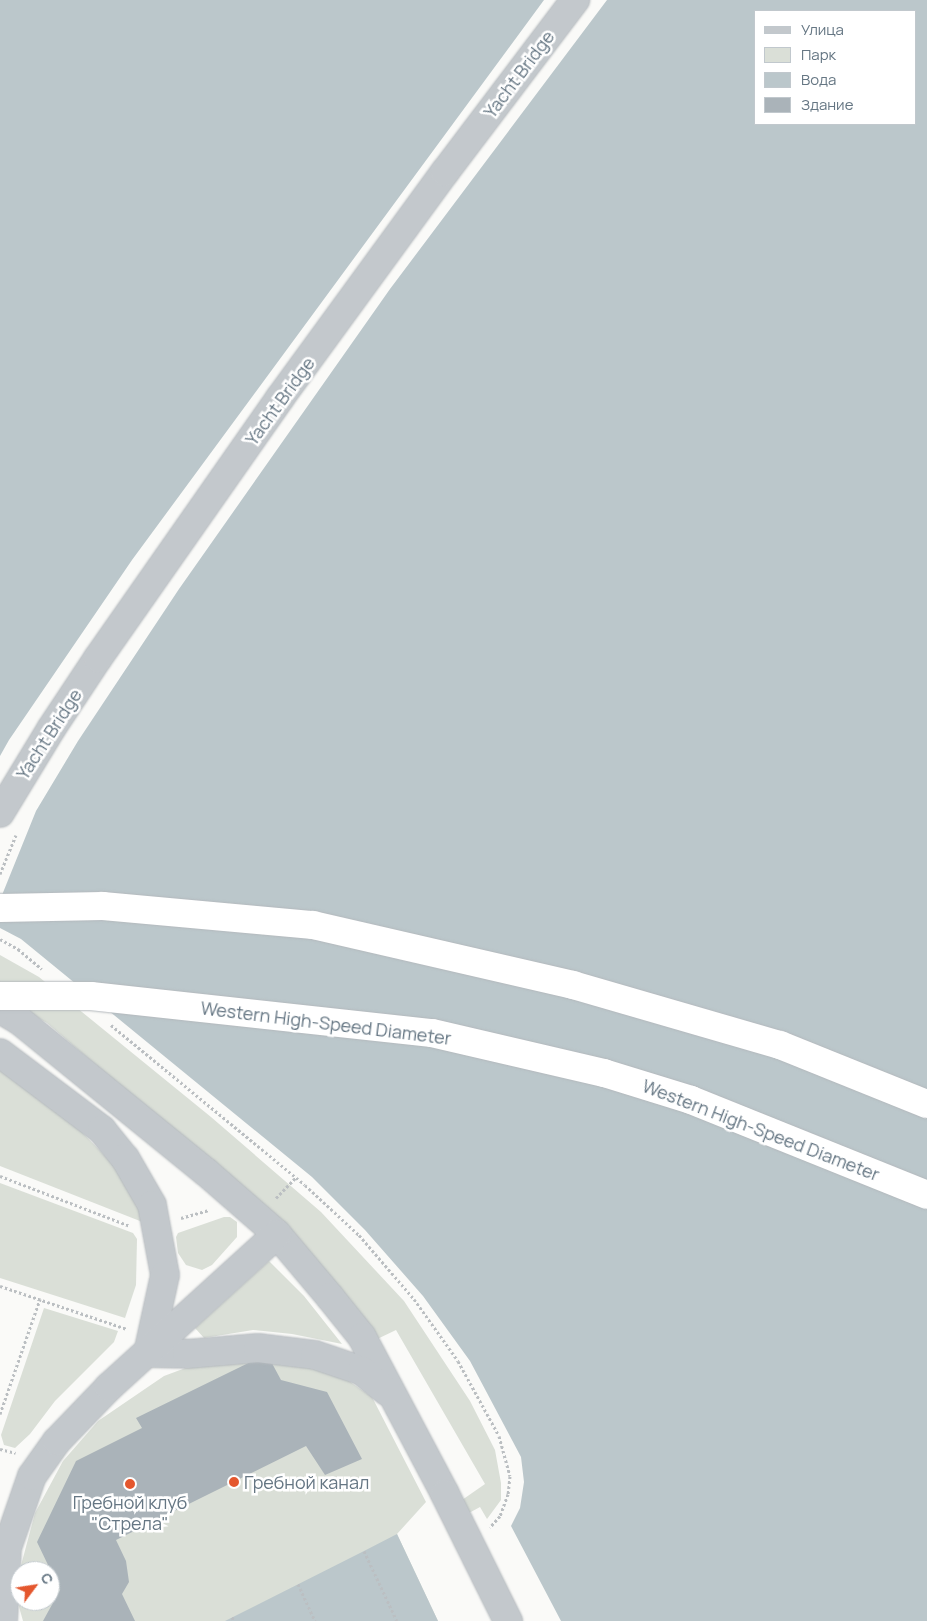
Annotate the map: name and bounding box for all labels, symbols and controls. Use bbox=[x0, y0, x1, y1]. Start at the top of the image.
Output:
legend bbox=[754, 10, 917, 125]
text: Улица bbox=[801, 19, 844, 40]
street label: Yacht Bridge bbox=[479, 26, 559, 122]
text: Парк bbox=[801, 44, 836, 65]
text: Вода bbox=[801, 69, 836, 90]
text: Здание bbox=[801, 94, 853, 115]
street label: Yacht Bridge bbox=[241, 353, 319, 449]
street label: Yacht Bridge bbox=[12, 685, 86, 783]
street label: Western High-Speed Diameter bbox=[200, 997, 452, 1049]
street label: Western High-Speed Diameter bbox=[639, 1075, 883, 1185]
place label: Гребной канал bbox=[244, 1471, 369, 1493]
marker: Гребной канал bbox=[228, 1476, 240, 1488]
marker: Гребной клуб "Стрела" bbox=[124, 1478, 136, 1490]
place label: Гребной клуб "Стрела" bbox=[73, 1492, 187, 1535]
north arrow bbox=[10, 1561, 60, 1611]
text: С bbox=[37, 1569, 58, 1588]

